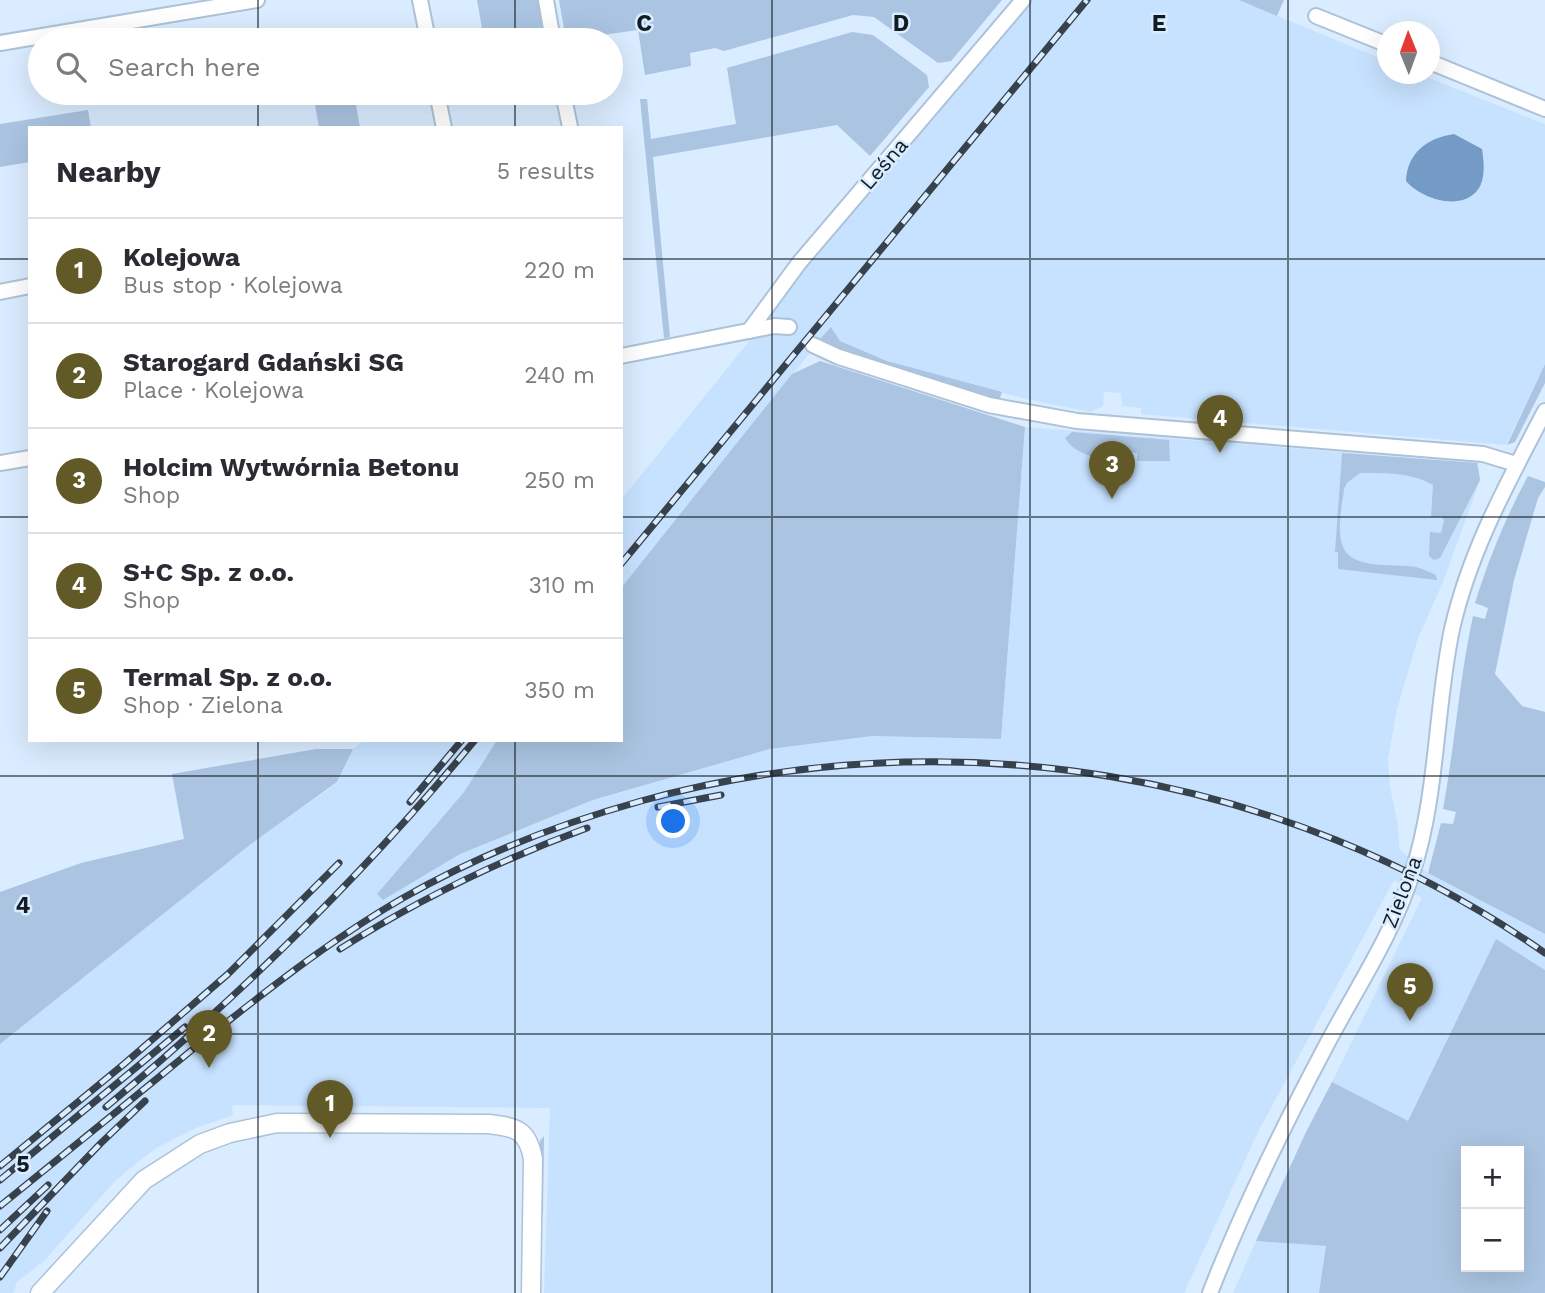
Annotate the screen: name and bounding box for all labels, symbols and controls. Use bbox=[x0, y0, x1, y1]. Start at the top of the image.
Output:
text: C bbox=[636, 10, 652, 37]
text: D bbox=[893, 10, 909, 37]
text: E bbox=[1152, 10, 1166, 37]
north arrow bbox=[1377, 21, 1440, 84]
search box bbox=[28, 28, 623, 105]
icon: search bbox=[52, 48, 90, 86]
text: Search here bbox=[108, 52, 260, 82]
street label: Leśna bbox=[854, 133, 913, 195]
text: Nearby bbox=[56, 154, 161, 189]
text: 5 results bbox=[497, 158, 595, 185]
text: Kolejowa bbox=[123, 242, 240, 272]
text: 1 bbox=[74, 257, 84, 284]
text: 220 m bbox=[524, 257, 595, 284]
text: Bus stop · Kolejowa bbox=[123, 272, 343, 299]
text: Starogard Gdański SG bbox=[123, 347, 404, 377]
text: 2 bbox=[72, 362, 86, 389]
text: 240 m bbox=[524, 362, 595, 389]
text: Place · Kolejowa bbox=[123, 377, 304, 404]
pin: 4 bbox=[1197, 395, 1243, 453]
pin: 3 bbox=[1089, 441, 1135, 499]
text: Holcim Wytwórnia Betonu bbox=[123, 452, 459, 482]
text: 3 bbox=[72, 467, 86, 494]
text: 250 m bbox=[524, 467, 595, 494]
text: Shop bbox=[123, 482, 180, 509]
text: S+C Sp. z o.o. bbox=[123, 557, 294, 587]
text: 4 bbox=[72, 572, 86, 599]
text: 310 m bbox=[529, 572, 595, 599]
text: Shop bbox=[123, 587, 180, 614]
text: Termal Sp. z o.o. bbox=[123, 662, 332, 692]
text: 5 bbox=[72, 677, 86, 704]
text: 350 m bbox=[524, 677, 595, 704]
text: Shop · Zielona bbox=[123, 692, 283, 719]
your location bbox=[656, 804, 690, 838]
street label: Zielona bbox=[1376, 852, 1427, 931]
text: 4 bbox=[16, 892, 31, 919]
pin: 5 bbox=[1387, 963, 1433, 1021]
pin: 2 bbox=[186, 1010, 232, 1068]
pin: 1 bbox=[307, 1080, 353, 1138]
map controls bbox=[1461, 1146, 1524, 1272]
button: + bbox=[1461, 1146, 1524, 1209]
text: 5 bbox=[16, 1151, 30, 1178]
button: − bbox=[1461, 1209, 1524, 1272]

